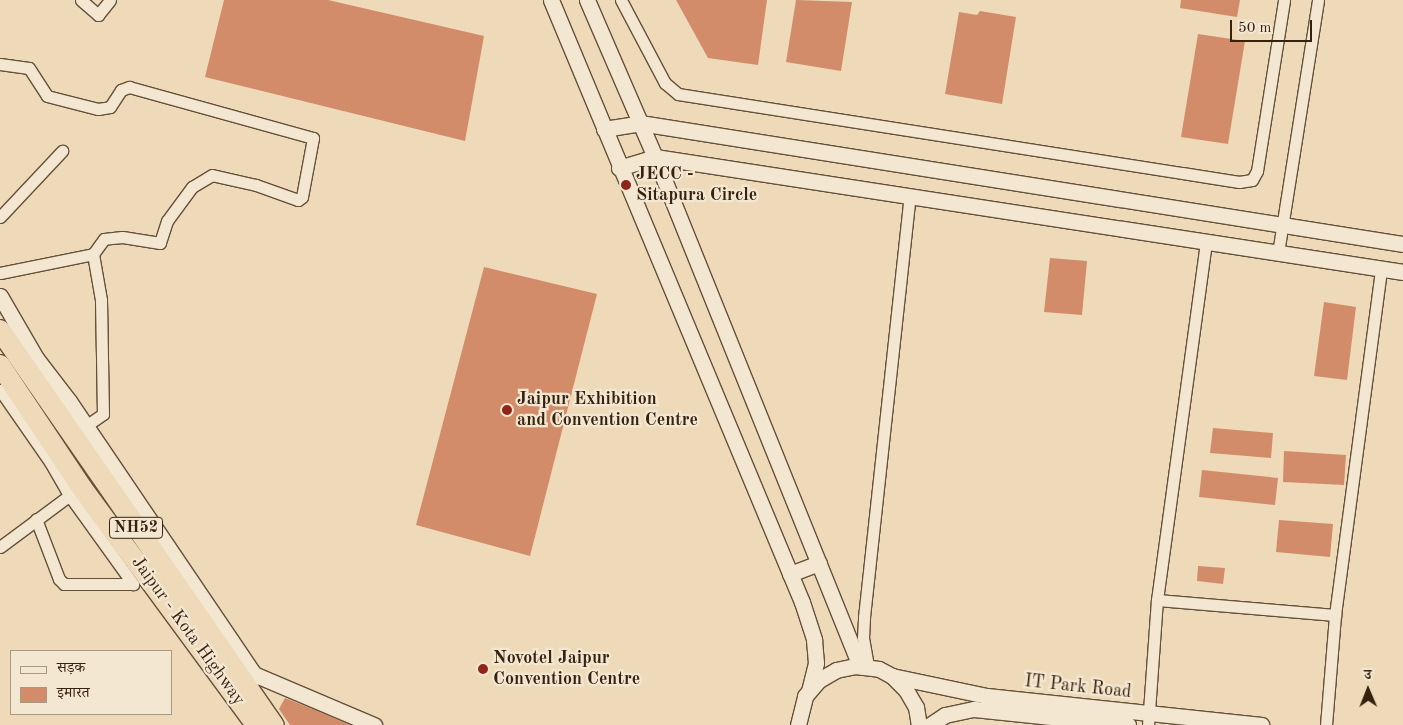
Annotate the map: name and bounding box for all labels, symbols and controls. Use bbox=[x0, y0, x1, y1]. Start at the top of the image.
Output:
scale bar bbox=[1233, 10, 1316, 42]
text: 50 m bbox=[1238, 21, 1272, 36]
place label: JECC - Sitapura Circle bbox=[636, 164, 757, 206]
marker: JECC - Sitapura Circle bbox=[620, 179, 632, 191]
place label: Jaipur Exhibition and Convention Centre bbox=[517, 389, 698, 432]
marker: Jaipur Exhibition and Convention Centre bbox=[501, 404, 513, 416]
road number: NH52 bbox=[108, 514, 164, 542]
street label: Jaipur - Kota Highway bbox=[127, 552, 249, 710]
place label: Novotel Jaipur Convention Centre bbox=[493, 648, 640, 691]
legend bbox=[10, 650, 172, 715]
text: सड़क bbox=[57, 661, 85, 676]
marker: Novotel Jaipur Convention Centre bbox=[477, 663, 489, 675]
north arrow bbox=[1343, 665, 1393, 715]
text: उ bbox=[1364, 668, 1371, 682]
street label: IT Park Road bbox=[1024, 671, 1132, 703]
text: इमारत bbox=[57, 686, 90, 701]

